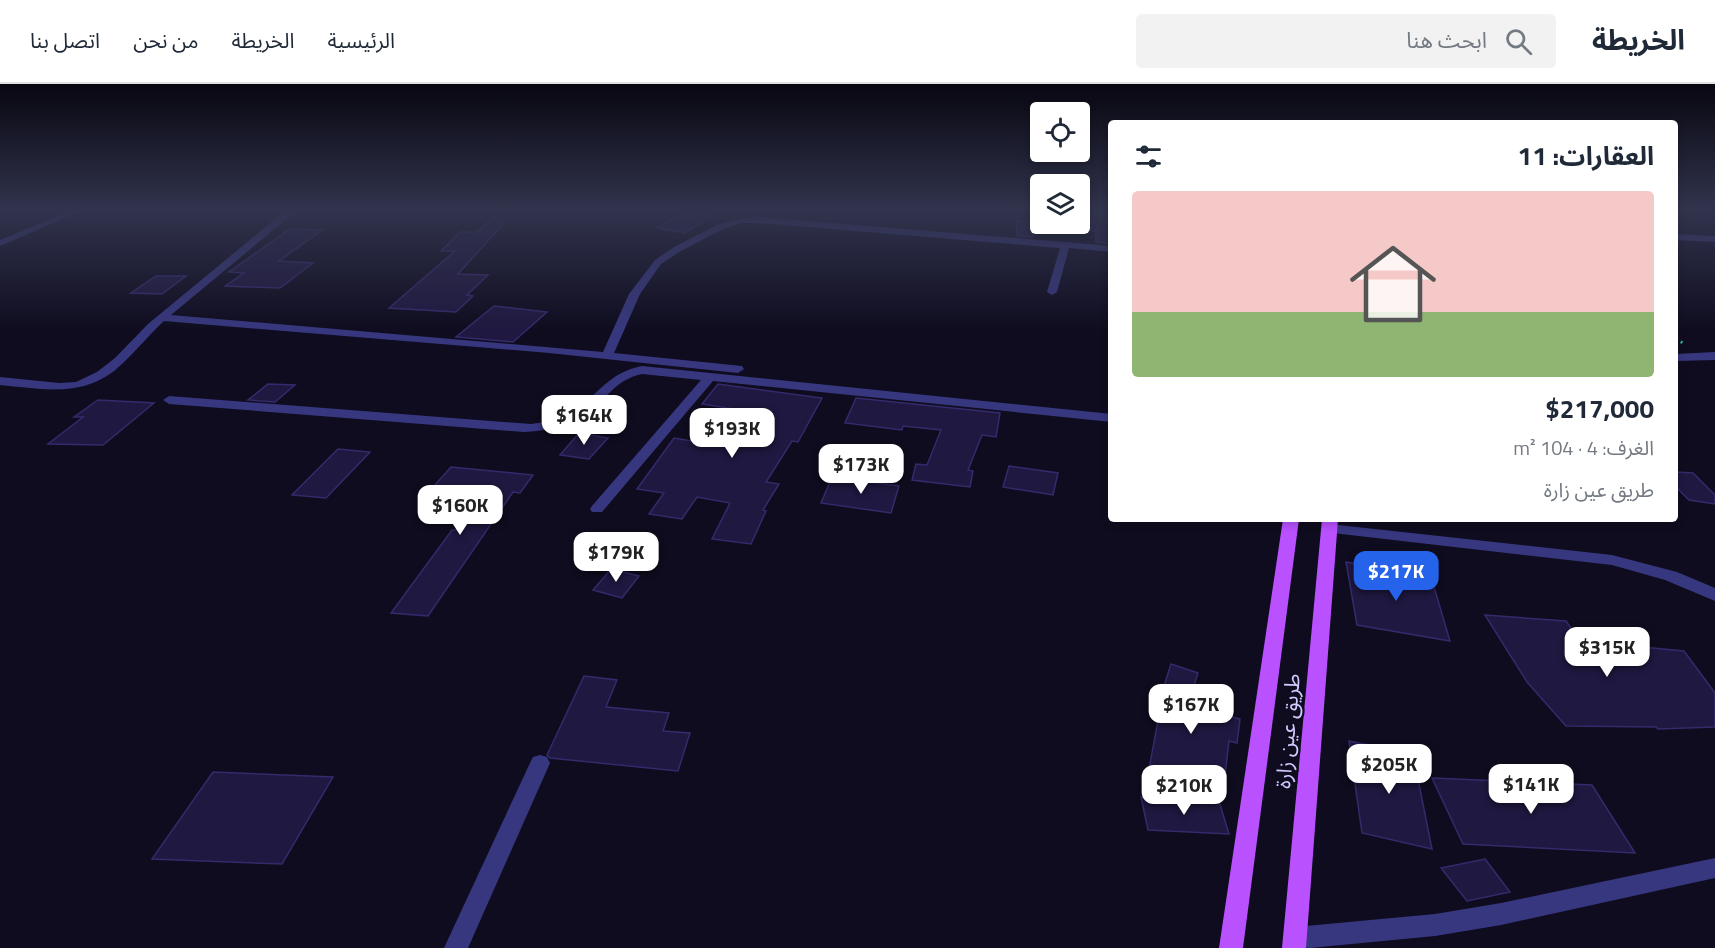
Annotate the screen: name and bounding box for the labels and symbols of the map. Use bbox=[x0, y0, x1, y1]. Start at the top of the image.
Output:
pin: $164K bbox=[542, 395, 626, 446]
pin: $193K bbox=[690, 408, 774, 459]
pin: $173K bbox=[819, 444, 903, 495]
pin: $160K bbox=[418, 485, 502, 536]
pin: $179K bbox=[574, 532, 658, 583]
pin: $217K bbox=[1354, 551, 1438, 602]
pin: $315K bbox=[1565, 627, 1649, 678]
street label: طريق عين زارة bbox=[1266, 672, 1308, 790]
pin: $167K bbox=[1149, 684, 1233, 735]
pin: $205K bbox=[1347, 744, 1431, 795]
pin: $141K bbox=[1489, 764, 1573, 815]
pin: $210K bbox=[1142, 765, 1226, 816]

